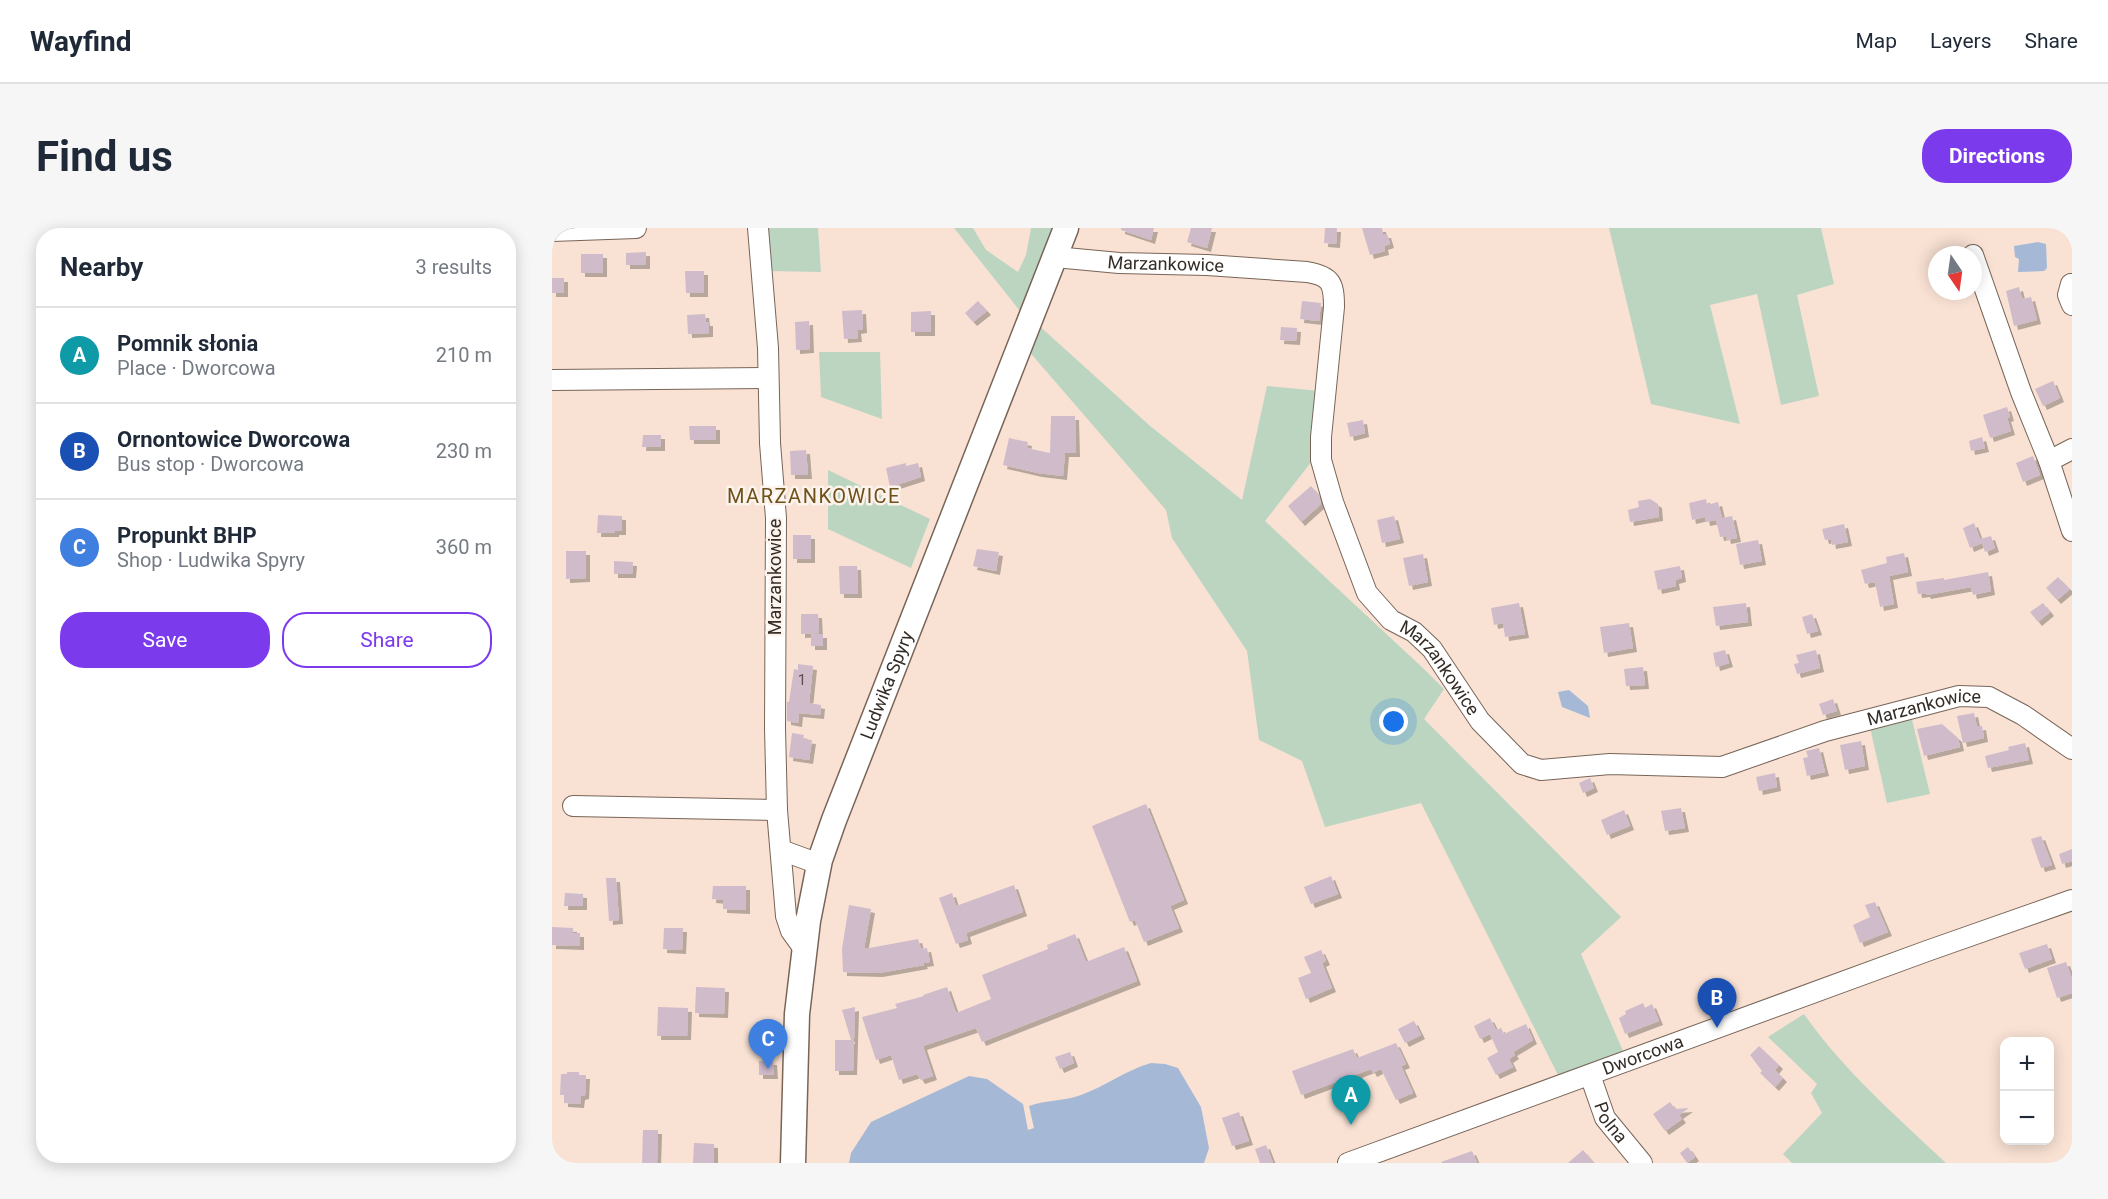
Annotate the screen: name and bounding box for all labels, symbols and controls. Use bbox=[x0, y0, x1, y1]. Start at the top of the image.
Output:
text: Wayfind bbox=[30, 25, 131, 58]
text: Map bbox=[1855, 29, 1897, 53]
text: Layers bbox=[1930, 29, 1991, 53]
text: Share bbox=[2024, 29, 2078, 53]
button: Directions bbox=[1922, 129, 2072, 183]
text: Find us bbox=[36, 132, 173, 181]
north arrow bbox=[1928, 246, 1982, 300]
street label: Marzankowice bbox=[1107, 251, 1225, 276]
text: Nearby bbox=[60, 252, 143, 282]
text: 3 results bbox=[416, 255, 492, 279]
text: Pomnik słonia bbox=[117, 331, 258, 356]
text: A bbox=[73, 343, 86, 367]
text: 210 m bbox=[436, 343, 492, 367]
text: Place · Dworcowa bbox=[117, 356, 276, 380]
text: Ornontowice Dworcowa bbox=[117, 427, 350, 452]
text: B bbox=[73, 439, 86, 463]
text: 230 m bbox=[436, 439, 492, 463]
text: Bus stop · Dworcowa bbox=[117, 452, 304, 476]
district label: MARZANKOWICE bbox=[727, 484, 901, 508]
street label: Marzankowice bbox=[764, 519, 785, 635]
text: Propunkt BHP bbox=[117, 523, 257, 548]
text: C bbox=[73, 535, 86, 559]
text: 360 m bbox=[436, 535, 492, 559]
text: Shop · Ludwika Spyry bbox=[117, 548, 305, 572]
button: Save bbox=[60, 612, 270, 668]
button: Share bbox=[282, 612, 492, 668]
street label: Marzankowice bbox=[1397, 616, 1484, 719]
street label: Ludwika Spyry bbox=[856, 627, 917, 742]
house number: 1 bbox=[798, 671, 806, 689]
street label: Marzankowice bbox=[1865, 685, 1981, 730]
your location bbox=[1379, 707, 1408, 736]
pin: B bbox=[1698, 978, 1736, 1028]
pin: C bbox=[748, 1020, 788, 1069]
street label: Dworcowa bbox=[1599, 1030, 1686, 1079]
map controls bbox=[2000, 1037, 2054, 1145]
button: + bbox=[2000, 1037, 2054, 1091]
pin: A bbox=[1332, 1076, 1370, 1125]
button: − bbox=[2000, 1091, 2054, 1145]
street label: Polna bbox=[1590, 1099, 1632, 1147]

